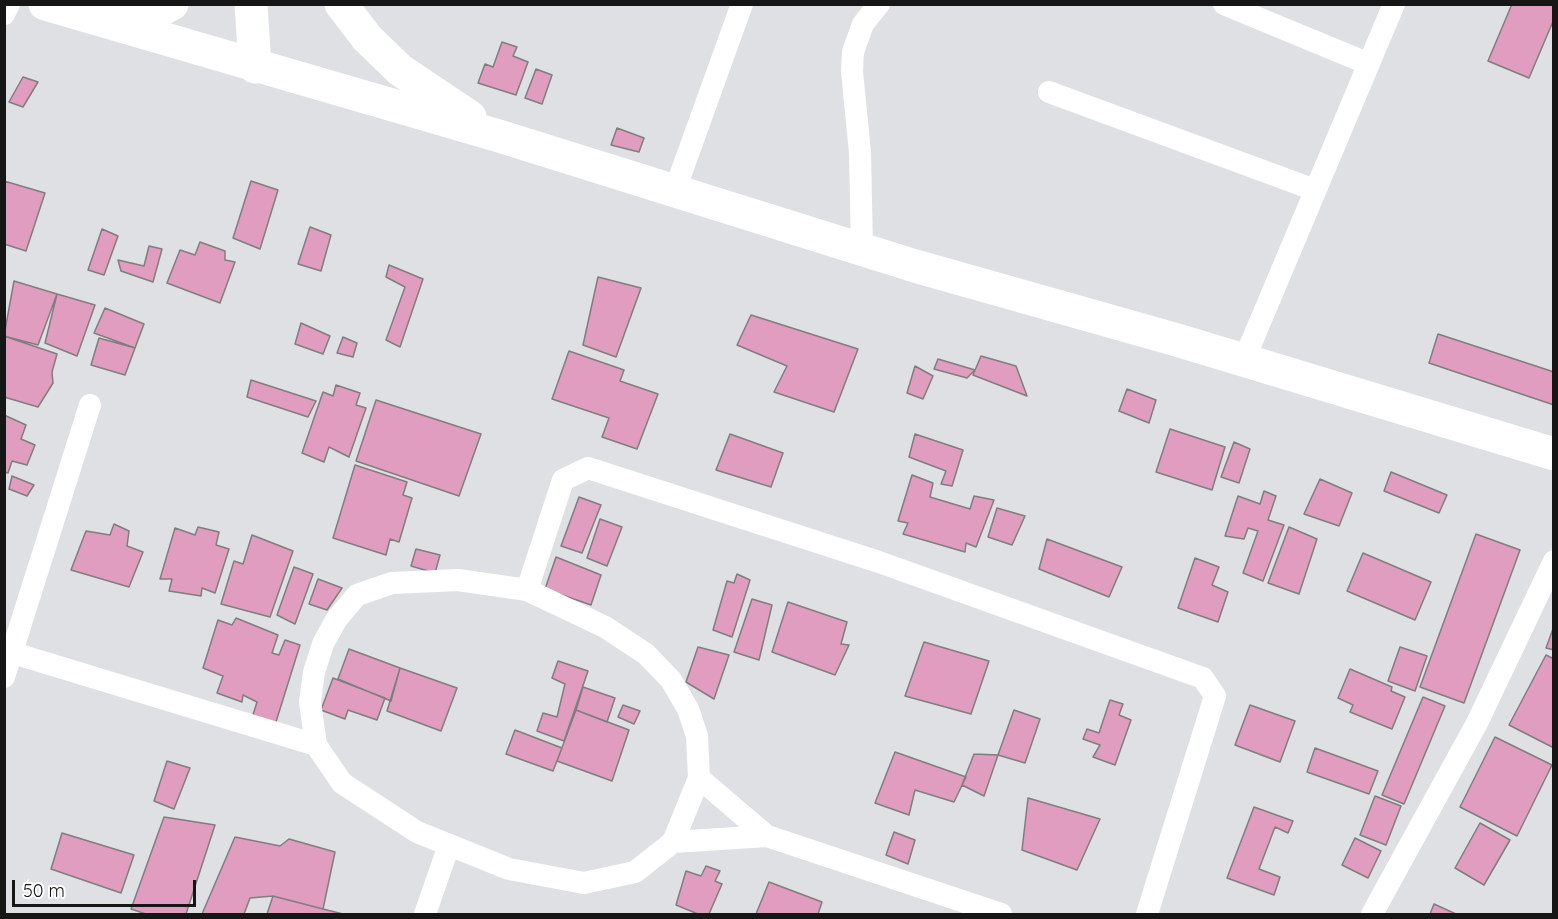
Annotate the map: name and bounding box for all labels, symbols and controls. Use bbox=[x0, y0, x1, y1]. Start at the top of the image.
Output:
scale bar bbox=[15, 868, 200, 906]
text: 50 m bbox=[23, 879, 65, 902]

